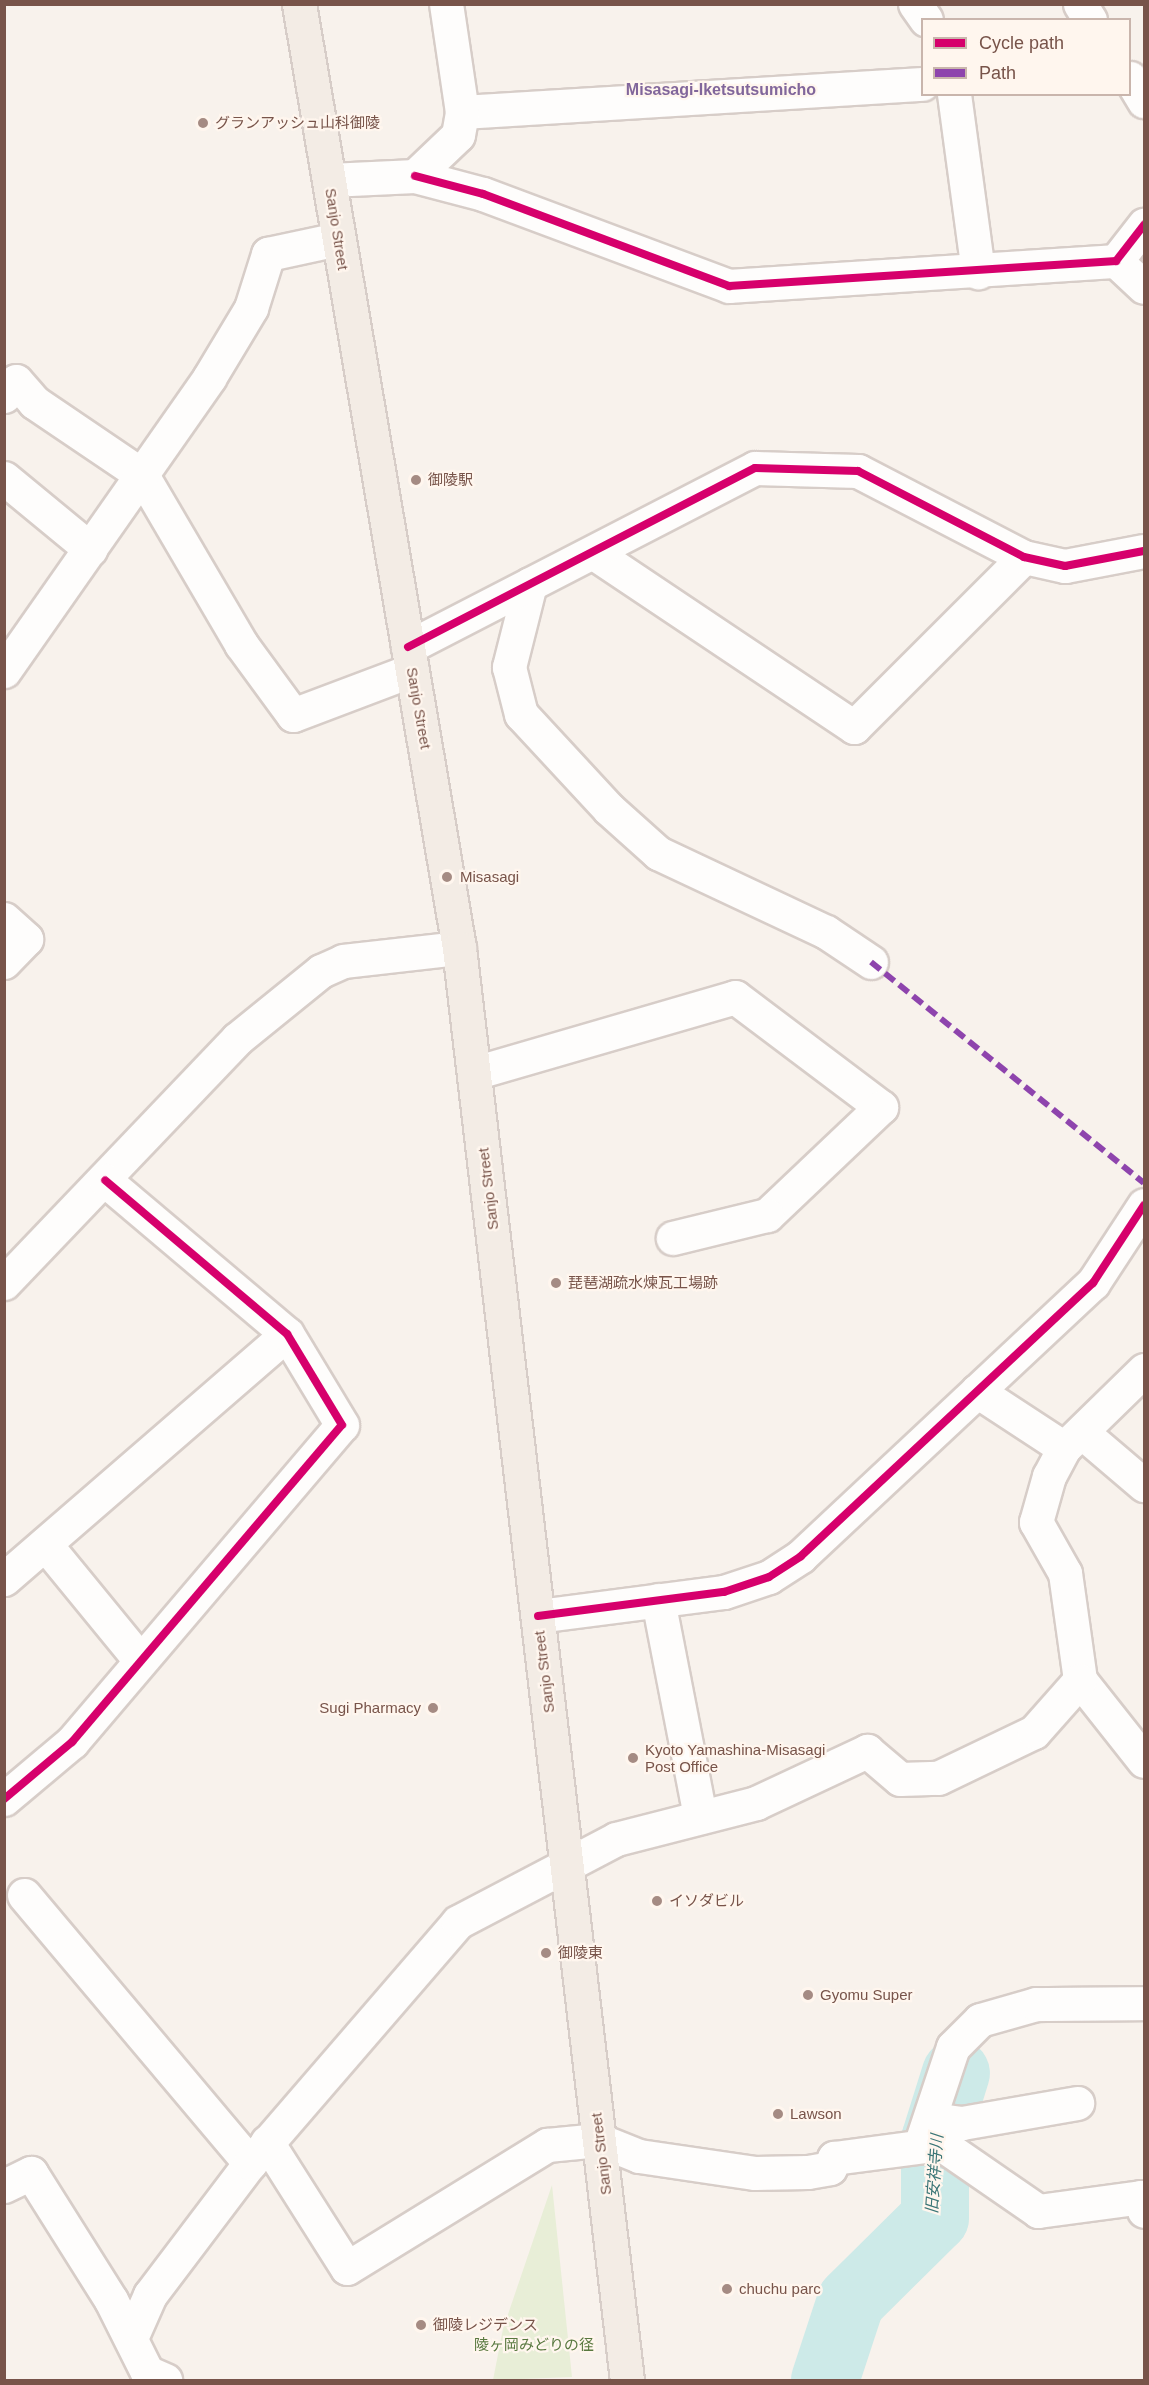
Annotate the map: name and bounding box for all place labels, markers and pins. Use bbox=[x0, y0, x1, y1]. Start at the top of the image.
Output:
place label: グランアッシュ山科御陵 bbox=[215, 114, 380, 132]
marker: グランアッシュ山科御陵 bbox=[196, 116, 210, 130]
place label: 御陵駅 bbox=[428, 471, 473, 489]
marker: 御陵駅 bbox=[409, 473, 423, 487]
marker: Misasagi bbox=[438, 868, 456, 886]
place label: Misasagi bbox=[460, 868, 519, 886]
place label: 琵琶湖疏水煉瓦工場跡 bbox=[568, 1274, 718, 1292]
marker: 琵琶湖疏水煉瓦工場跡 bbox=[549, 1276, 563, 1290]
place label: Sugi Pharmacy bbox=[319, 1699, 421, 1717]
marker: Sugi Pharmacy bbox=[426, 1701, 440, 1715]
place label: Kyoto Yamashina-Misasagi Post Office bbox=[645, 1740, 826, 1775]
marker: Kyoto Yamashina-Misasagi Post Office bbox=[626, 1751, 640, 1765]
place label: イソダビル bbox=[669, 1892, 744, 1910]
marker: イソダビル bbox=[650, 1894, 664, 1908]
place label: 御陵東 bbox=[558, 1944, 603, 1962]
marker: 御陵東 bbox=[539, 1946, 553, 1960]
place label: Gyomu Super bbox=[820, 1986, 913, 2004]
marker: Gyomu Super bbox=[801, 1988, 815, 2002]
place label: Lawson bbox=[790, 2105, 842, 2123]
marker: Lawson bbox=[771, 2107, 785, 2121]
place label: chuchu parc bbox=[739, 2280, 821, 2298]
marker: chuchu parc bbox=[720, 2282, 734, 2296]
place label: 御陵レジデンス bbox=[433, 2316, 538, 2334]
marker: 御陵レジデンス bbox=[414, 2318, 428, 2332]

